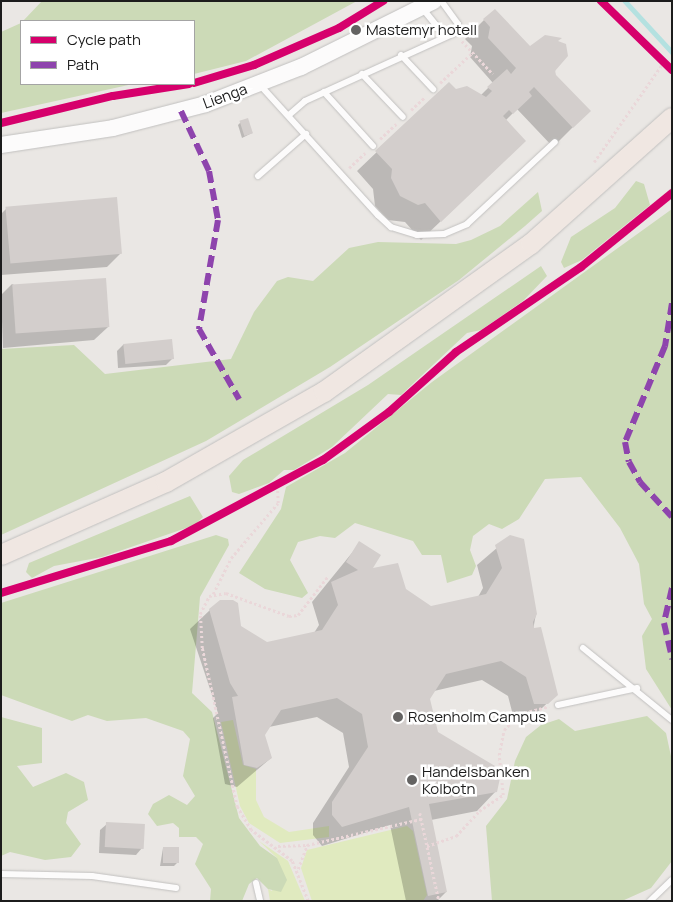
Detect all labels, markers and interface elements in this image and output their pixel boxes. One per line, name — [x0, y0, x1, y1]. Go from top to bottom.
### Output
legend — [20, 20, 195, 85]
place label: Mastemyr hotell — [366, 21, 477, 39]
marker: Mastemyr hotell — [350, 24, 362, 36]
text: Cycle path — [67, 29, 141, 50]
text: Path — [67, 54, 99, 75]
street label: Lienga — [200, 80, 250, 112]
place label: Rosenholm Campus — [408, 708, 546, 726]
marker: Rosenholm Campus — [392, 711, 404, 723]
place label: Handelsbanken Kolbotn — [422, 762, 529, 797]
marker: Handelsbanken Kolbotn — [406, 774, 418, 786]

